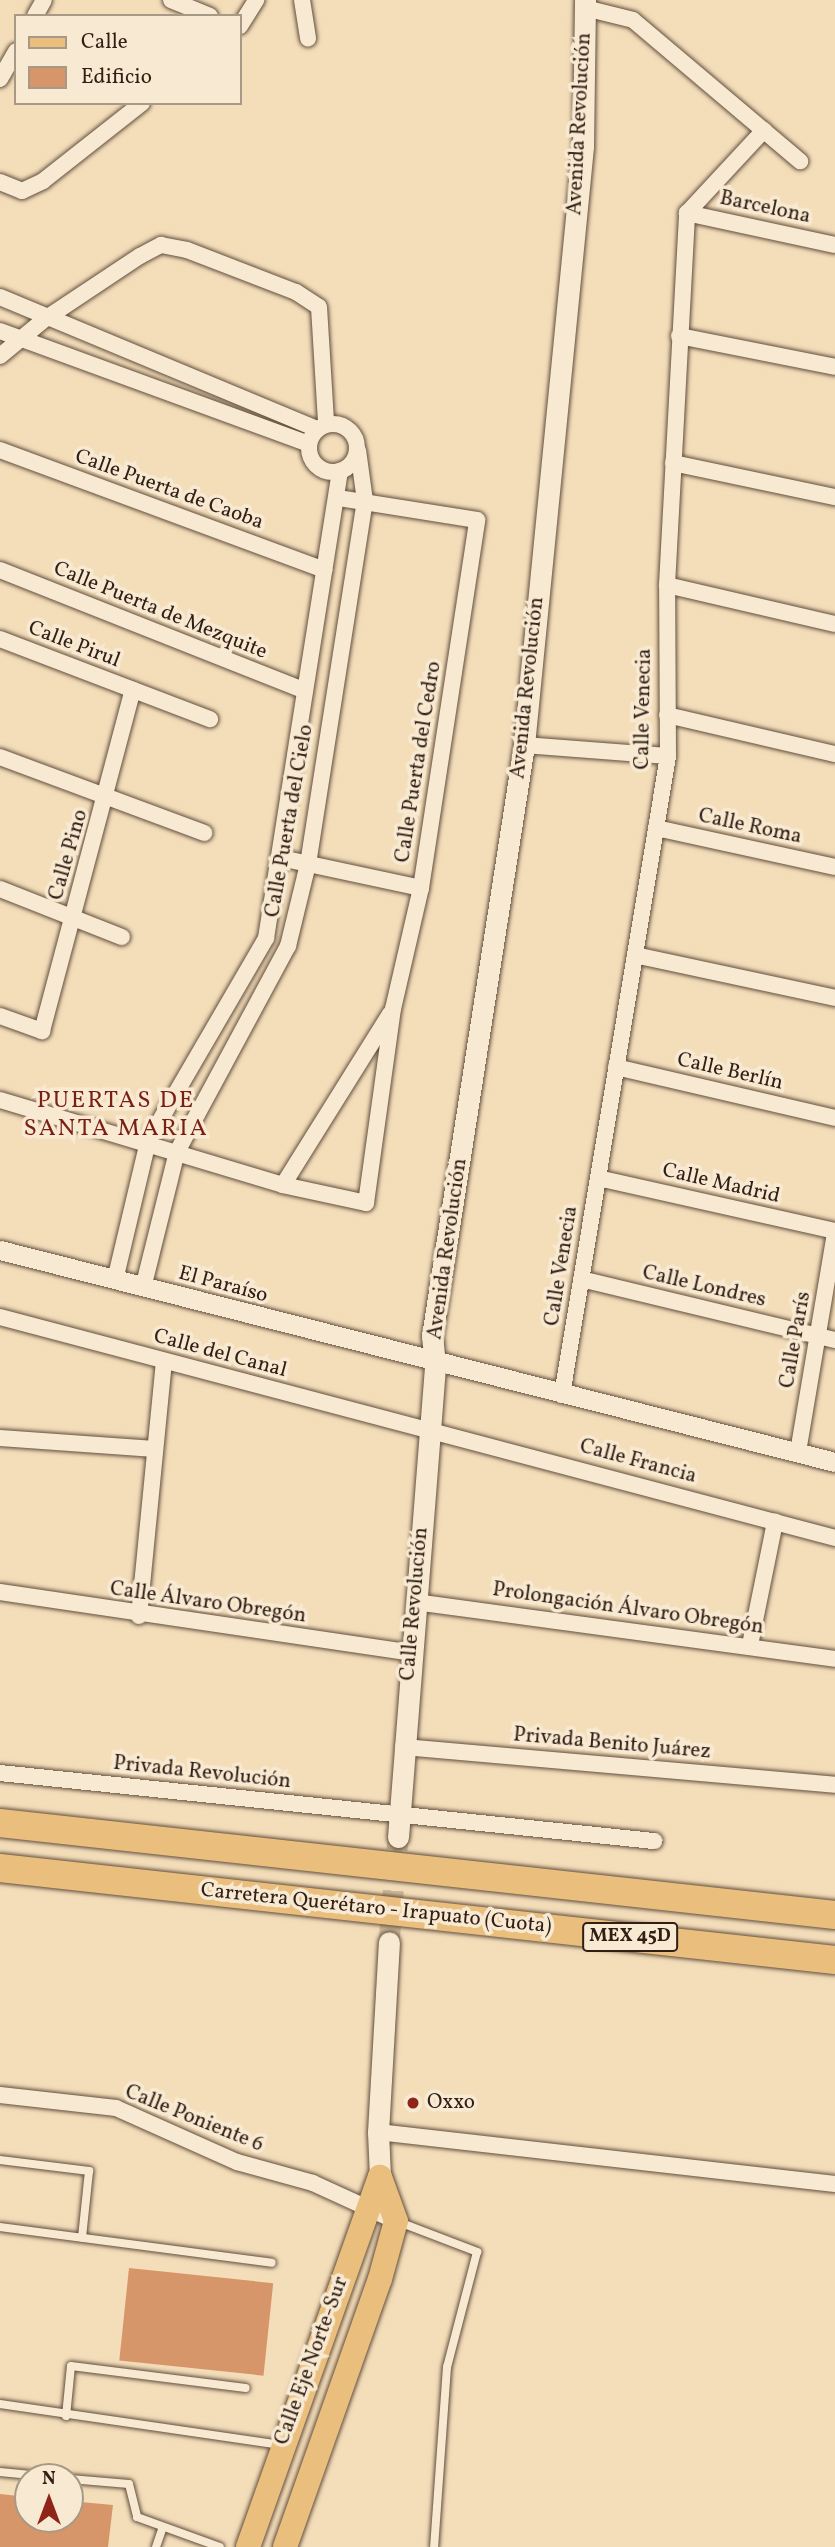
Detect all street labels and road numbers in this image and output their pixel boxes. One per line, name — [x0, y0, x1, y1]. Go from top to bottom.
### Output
street label: Avenida Revolución — [563, 32, 597, 216]
street label: Barcelona — [717, 186, 813, 230]
street label: Calle Puerta de Caoba — [71, 444, 267, 536]
street label: Calle Puerta de Mezquite — [50, 557, 270, 665]
street label: Avenida Revolución — [506, 596, 550, 780]
street label: Calle Pirul — [25, 616, 123, 674]
street label: Calle Venecia — [630, 648, 658, 770]
street label: Calle Puerta del Cedro — [391, 660, 447, 864]
street label: Calle Puerta del Cielo — [261, 723, 319, 919]
street label: Calle Roma — [696, 804, 804, 850]
street label: Calle Pino — [44, 807, 94, 903]
street label: Calle Berlín — [675, 1048, 785, 1096]
street label: Avenida Revolución — [423, 1157, 473, 1341]
street label: Calle Madrid — [660, 1158, 782, 1210]
street label: Calle Venecia — [540, 1204, 584, 1328]
street label: El Paraíso — [176, 1261, 270, 1309]
street label: Calle Londres — [640, 1261, 768, 1313]
street label: Calle París — [775, 1290, 817, 1390]
street label: Calle del Canal — [151, 1324, 289, 1384]
street label: Calle Francia — [577, 1434, 699, 1490]
street label: Calle Revolución — [396, 1526, 434, 1682]
street label: Calle Álvaro Obregón — [108, 1577, 308, 1629]
street label: Prolongación Álvaro Obregón — [491, 1577, 765, 1641]
street label: Privada Benito Juárez — [512, 1723, 712, 1765]
street label: Privada Revolución — [112, 1751, 292, 1795]
street label: Carretera Querétaro - Irapuato (Cuota) — [199, 1878, 553, 1940]
road number: MEX 45D — [581, 1922, 679, 1952]
street label: Calle Poniente 6 — [121, 2080, 267, 2158]
street label: Calle Eje Norte-Sur — [270, 2273, 354, 2449]

